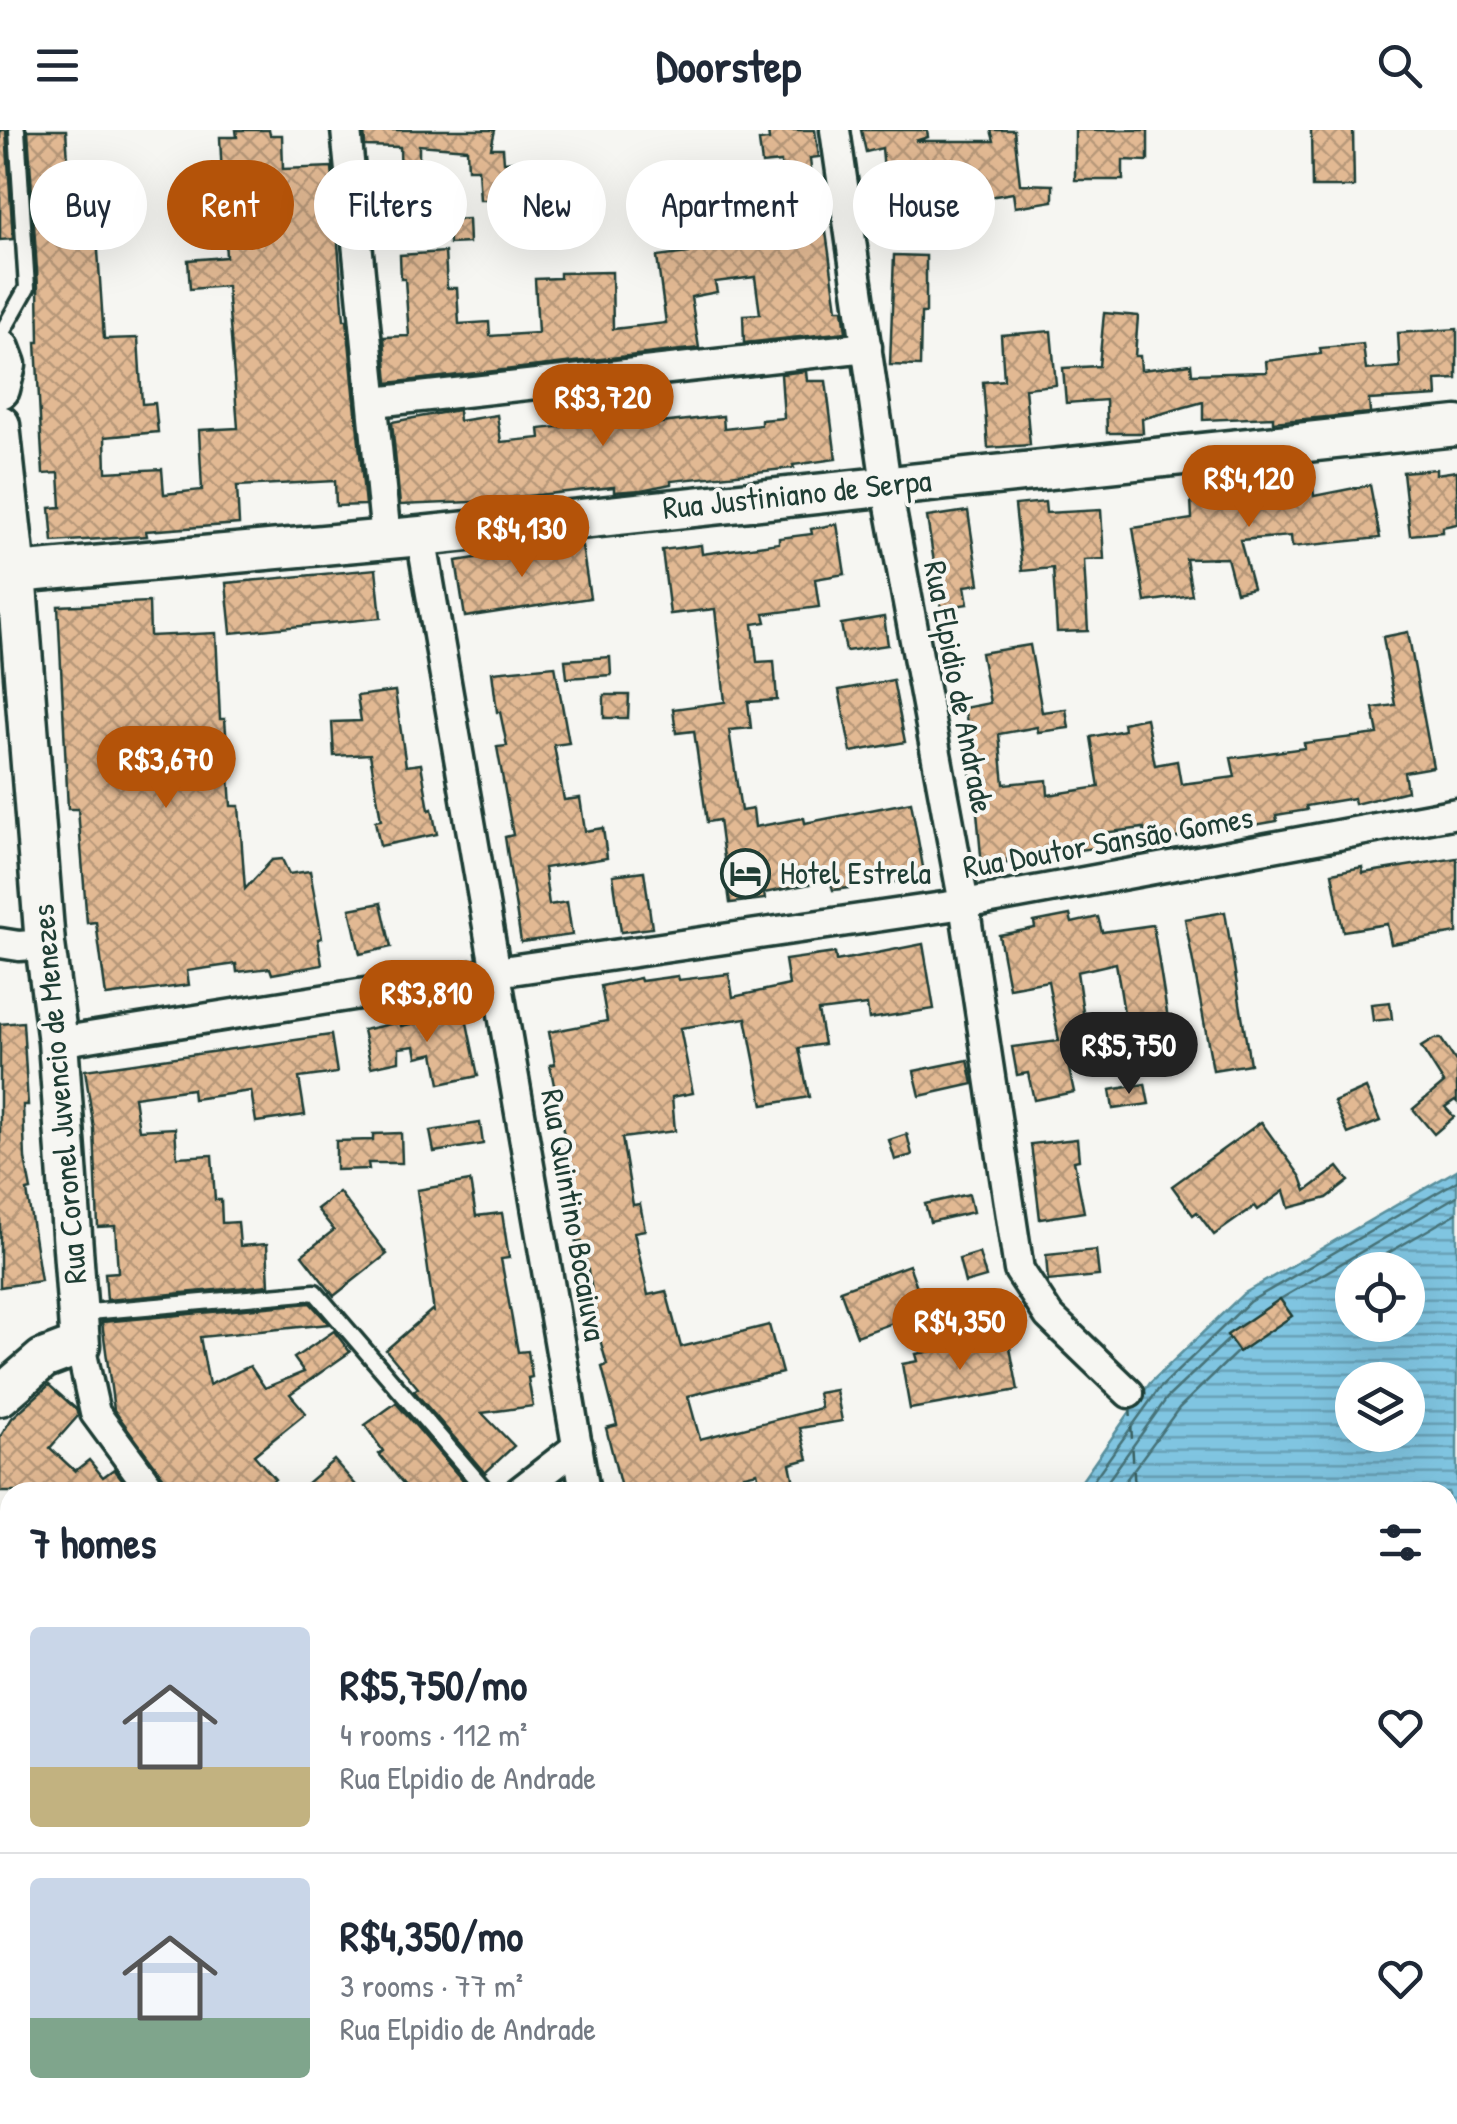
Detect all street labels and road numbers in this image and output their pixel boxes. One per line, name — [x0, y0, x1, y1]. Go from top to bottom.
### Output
street label: Rua Justiniano de Serpa — [661, 458, 933, 529]
street label: Rua Elpidio de Andrade — [914, 557, 1005, 817]
street label: Rua Doutor Sansão Gomes — [960, 795, 1256, 888]
street label: Rua Coronel Juvencio de Menezes — [20, 903, 97, 1286]
street label: Rua Quintino Bocaiuva — [531, 1086, 618, 1344]

